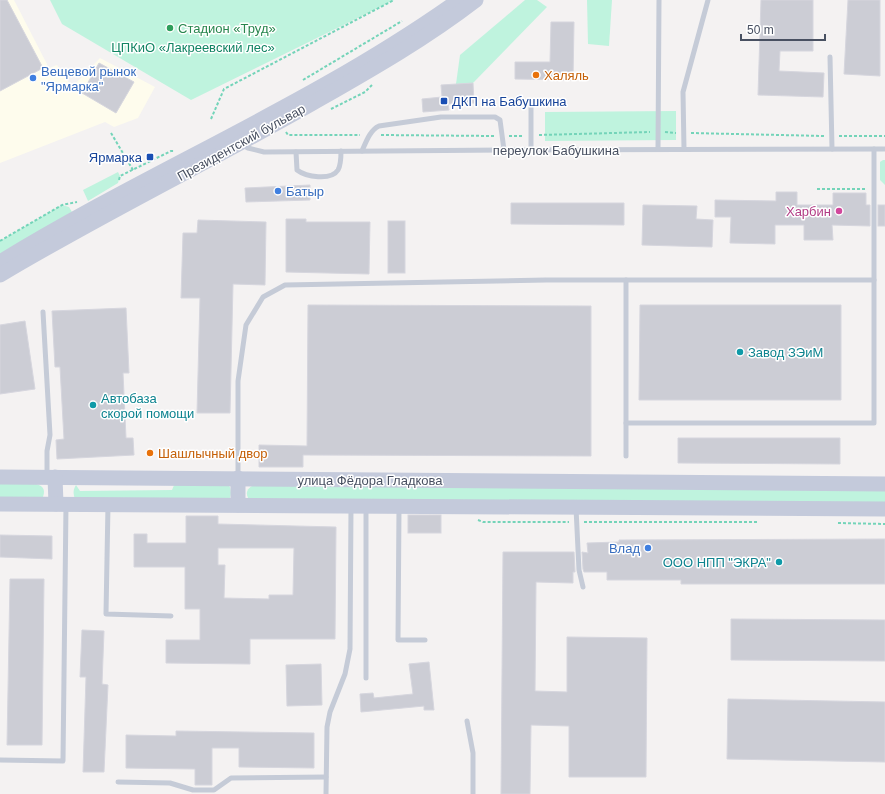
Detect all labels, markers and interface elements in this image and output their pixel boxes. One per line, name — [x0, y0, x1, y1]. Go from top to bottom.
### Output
scale bar — [741, 16, 825, 42]
place label: Стадион «Труд» — [178, 21, 276, 36]
marker: Стадион «Труд» — [165, 23, 175, 33]
text: 50 m — [747, 23, 774, 37]
park label: ЦПКиО «Лакреевский лес» — [111, 40, 275, 55]
place label: Вещевой рынок "Ярмарка" — [41, 64, 137, 94]
place label: Халяль — [544, 68, 589, 83]
marker: Халяль — [531, 70, 541, 80]
marker: Вещевой рынок "Ярмарка" — [28, 73, 38, 83]
place label: ДКП на Бабушкина — [452, 94, 567, 109]
marker: ДКП на Бабушкина — [439, 96, 449, 106]
street label: Президентский бульвар — [175, 101, 308, 184]
street label: переулок Бабушкина — [493, 143, 620, 158]
place label: Ярмарка — [89, 150, 143, 165]
marker: Ярмарка — [145, 152, 155, 162]
place label: Батыр — [286, 184, 324, 199]
marker: Батыр — [273, 186, 283, 196]
place label: Харбин — [786, 204, 831, 219]
marker: Харбин — [834, 206, 844, 216]
place label: Завод ЗЭиМ — [748, 345, 823, 360]
marker: Завод ЗЭиМ — [735, 347, 745, 357]
place label: Автобаза скорой помощи — [101, 391, 194, 421]
marker: Автобаза скорой помощи — [88, 400, 98, 410]
place label: Шашлычный двор — [158, 446, 267, 461]
marker: Шашлычный двор — [145, 448, 155, 458]
street label: улица Фёдора Гладкова — [297, 473, 443, 488]
place label: Влад — [609, 541, 640, 556]
marker: Влад — [643, 543, 653, 553]
place label: ООО НПП "ЭКРА" — [663, 555, 771, 570]
marker: ООО НПП "ЭКРА" — [774, 557, 784, 567]

